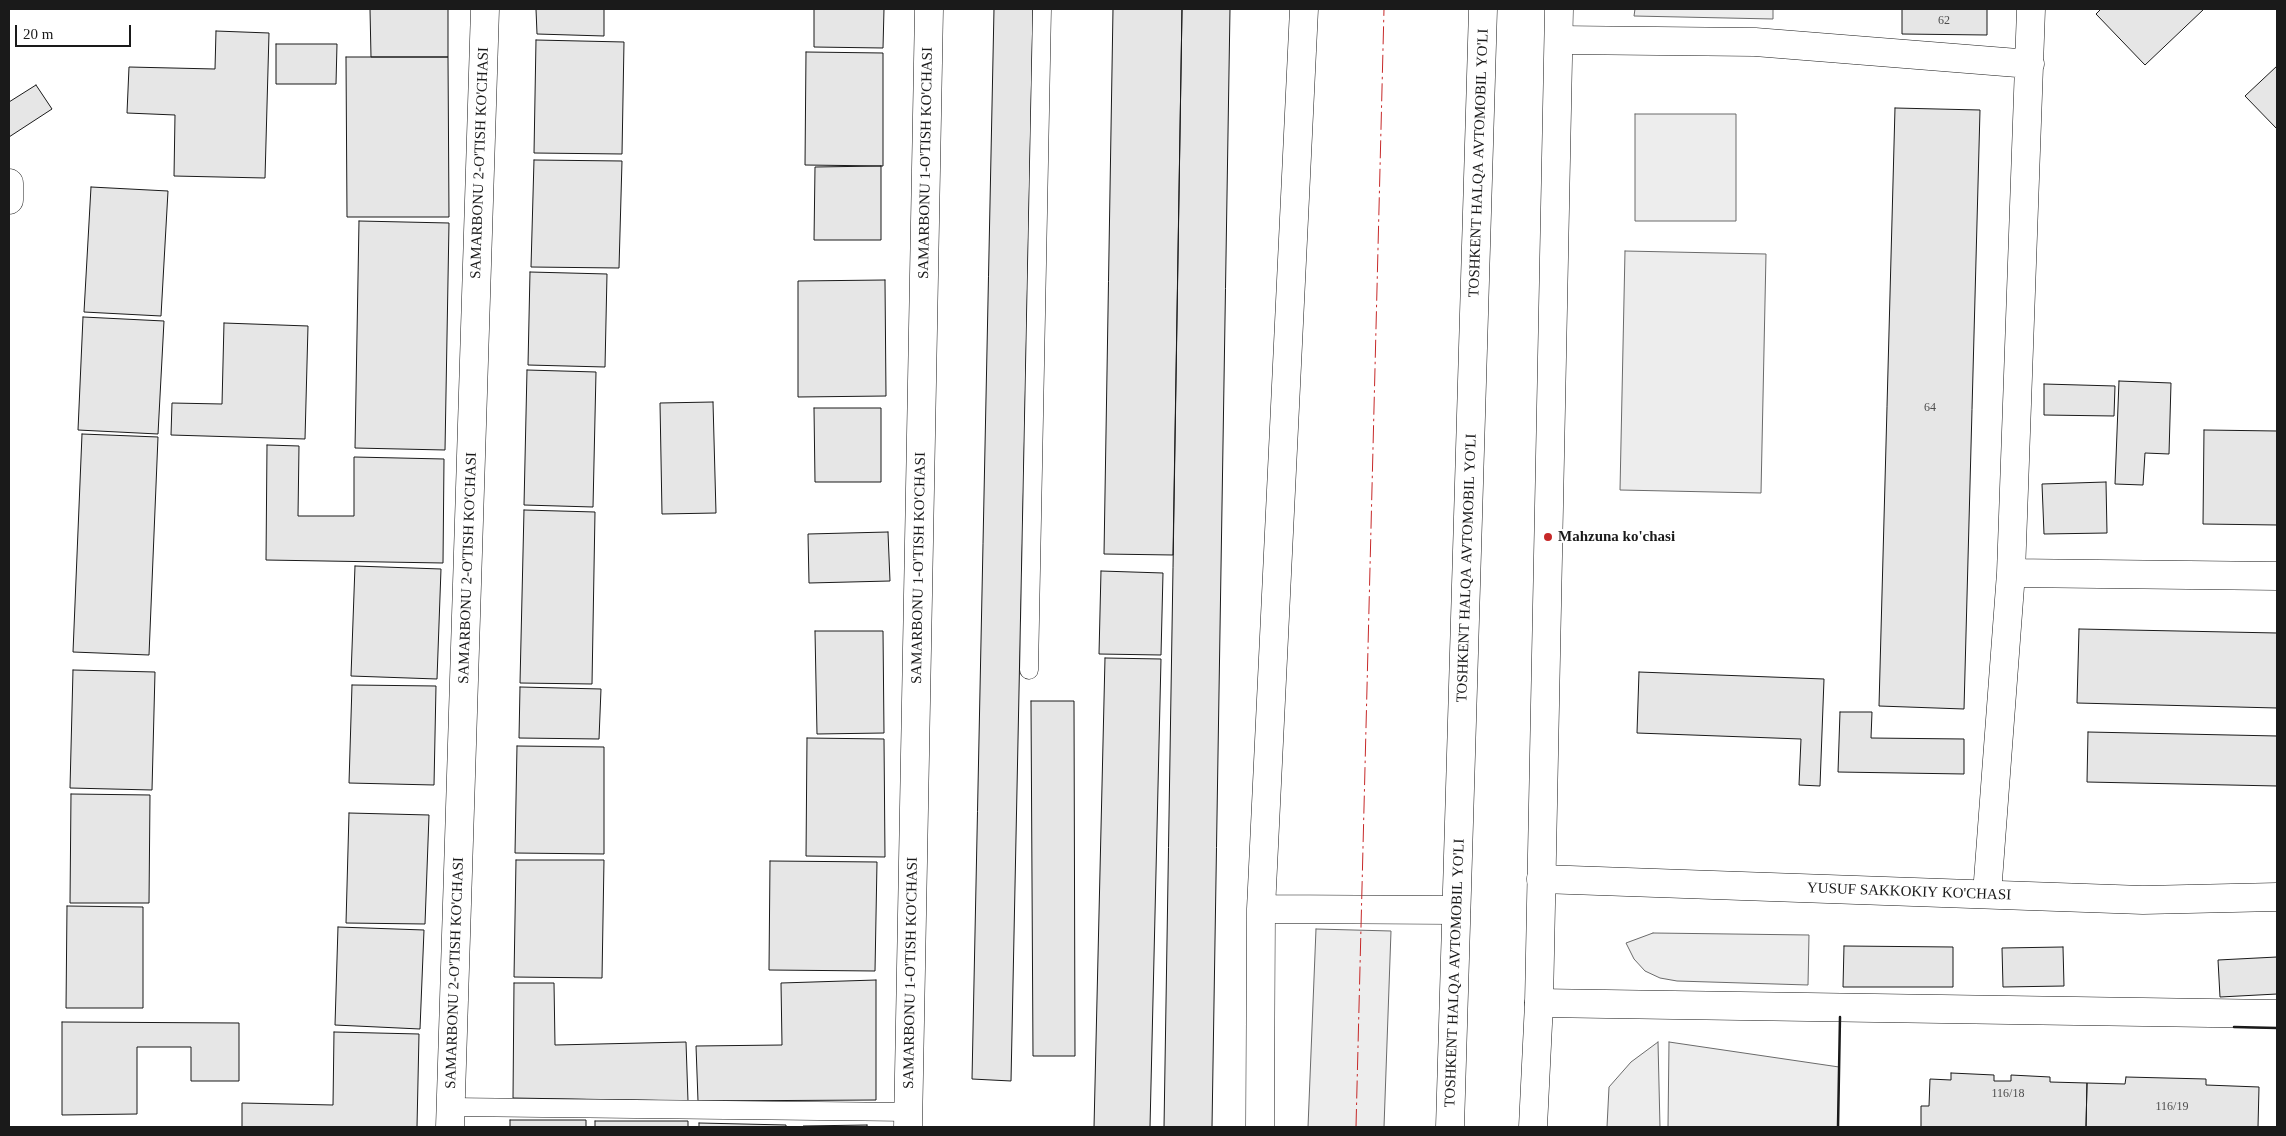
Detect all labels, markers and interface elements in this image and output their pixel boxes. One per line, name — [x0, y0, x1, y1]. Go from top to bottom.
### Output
house number: 62 — [1938, 14, 1950, 28]
scale bar — [18, 15, 134, 47]
text: 20 m — [23, 26, 53, 42]
street label: TOSHKENT HALQA AVTOMOBIL YO'LI — [1465, 28, 1493, 298]
street label: SAMARBONU 2-O'TISH KO'CHASI — [467, 47, 493, 279]
street label: SAMARBONU 1-O'TISH KO'CHASI — [915, 47, 937, 279]
house number: 64 — [1924, 401, 1936, 415]
street label: TOSHKENT HALQA AVTOMOBIL YO'LI — [1453, 433, 1481, 703]
street label: SAMARBONU 2-O'TISH KO'CHASI — [455, 452, 481, 684]
street label: SAMARBONU 1-O'TISH KO'CHASI — [908, 452, 930, 684]
place label: Mahzuna ko'chasi — [1558, 528, 1675, 546]
marker: Mahzuna ko'chasi — [1542, 531, 1554, 543]
street label: TOSHKENT HALQA AVTOMOBIL YO'LI — [1441, 838, 1469, 1108]
street label: SAMARBONU 2-O'TISH KO'CHASI — [442, 857, 468, 1089]
street label: SAMARBONU 1-O'TISH KO'CHASI — [900, 857, 922, 1089]
street label: YUSUF SAKKOKIY KO'CHASI — [1807, 879, 2011, 905]
house number: 116/18 — [1992, 1087, 2024, 1101]
house number: 116/19 — [2156, 1100, 2188, 1114]

